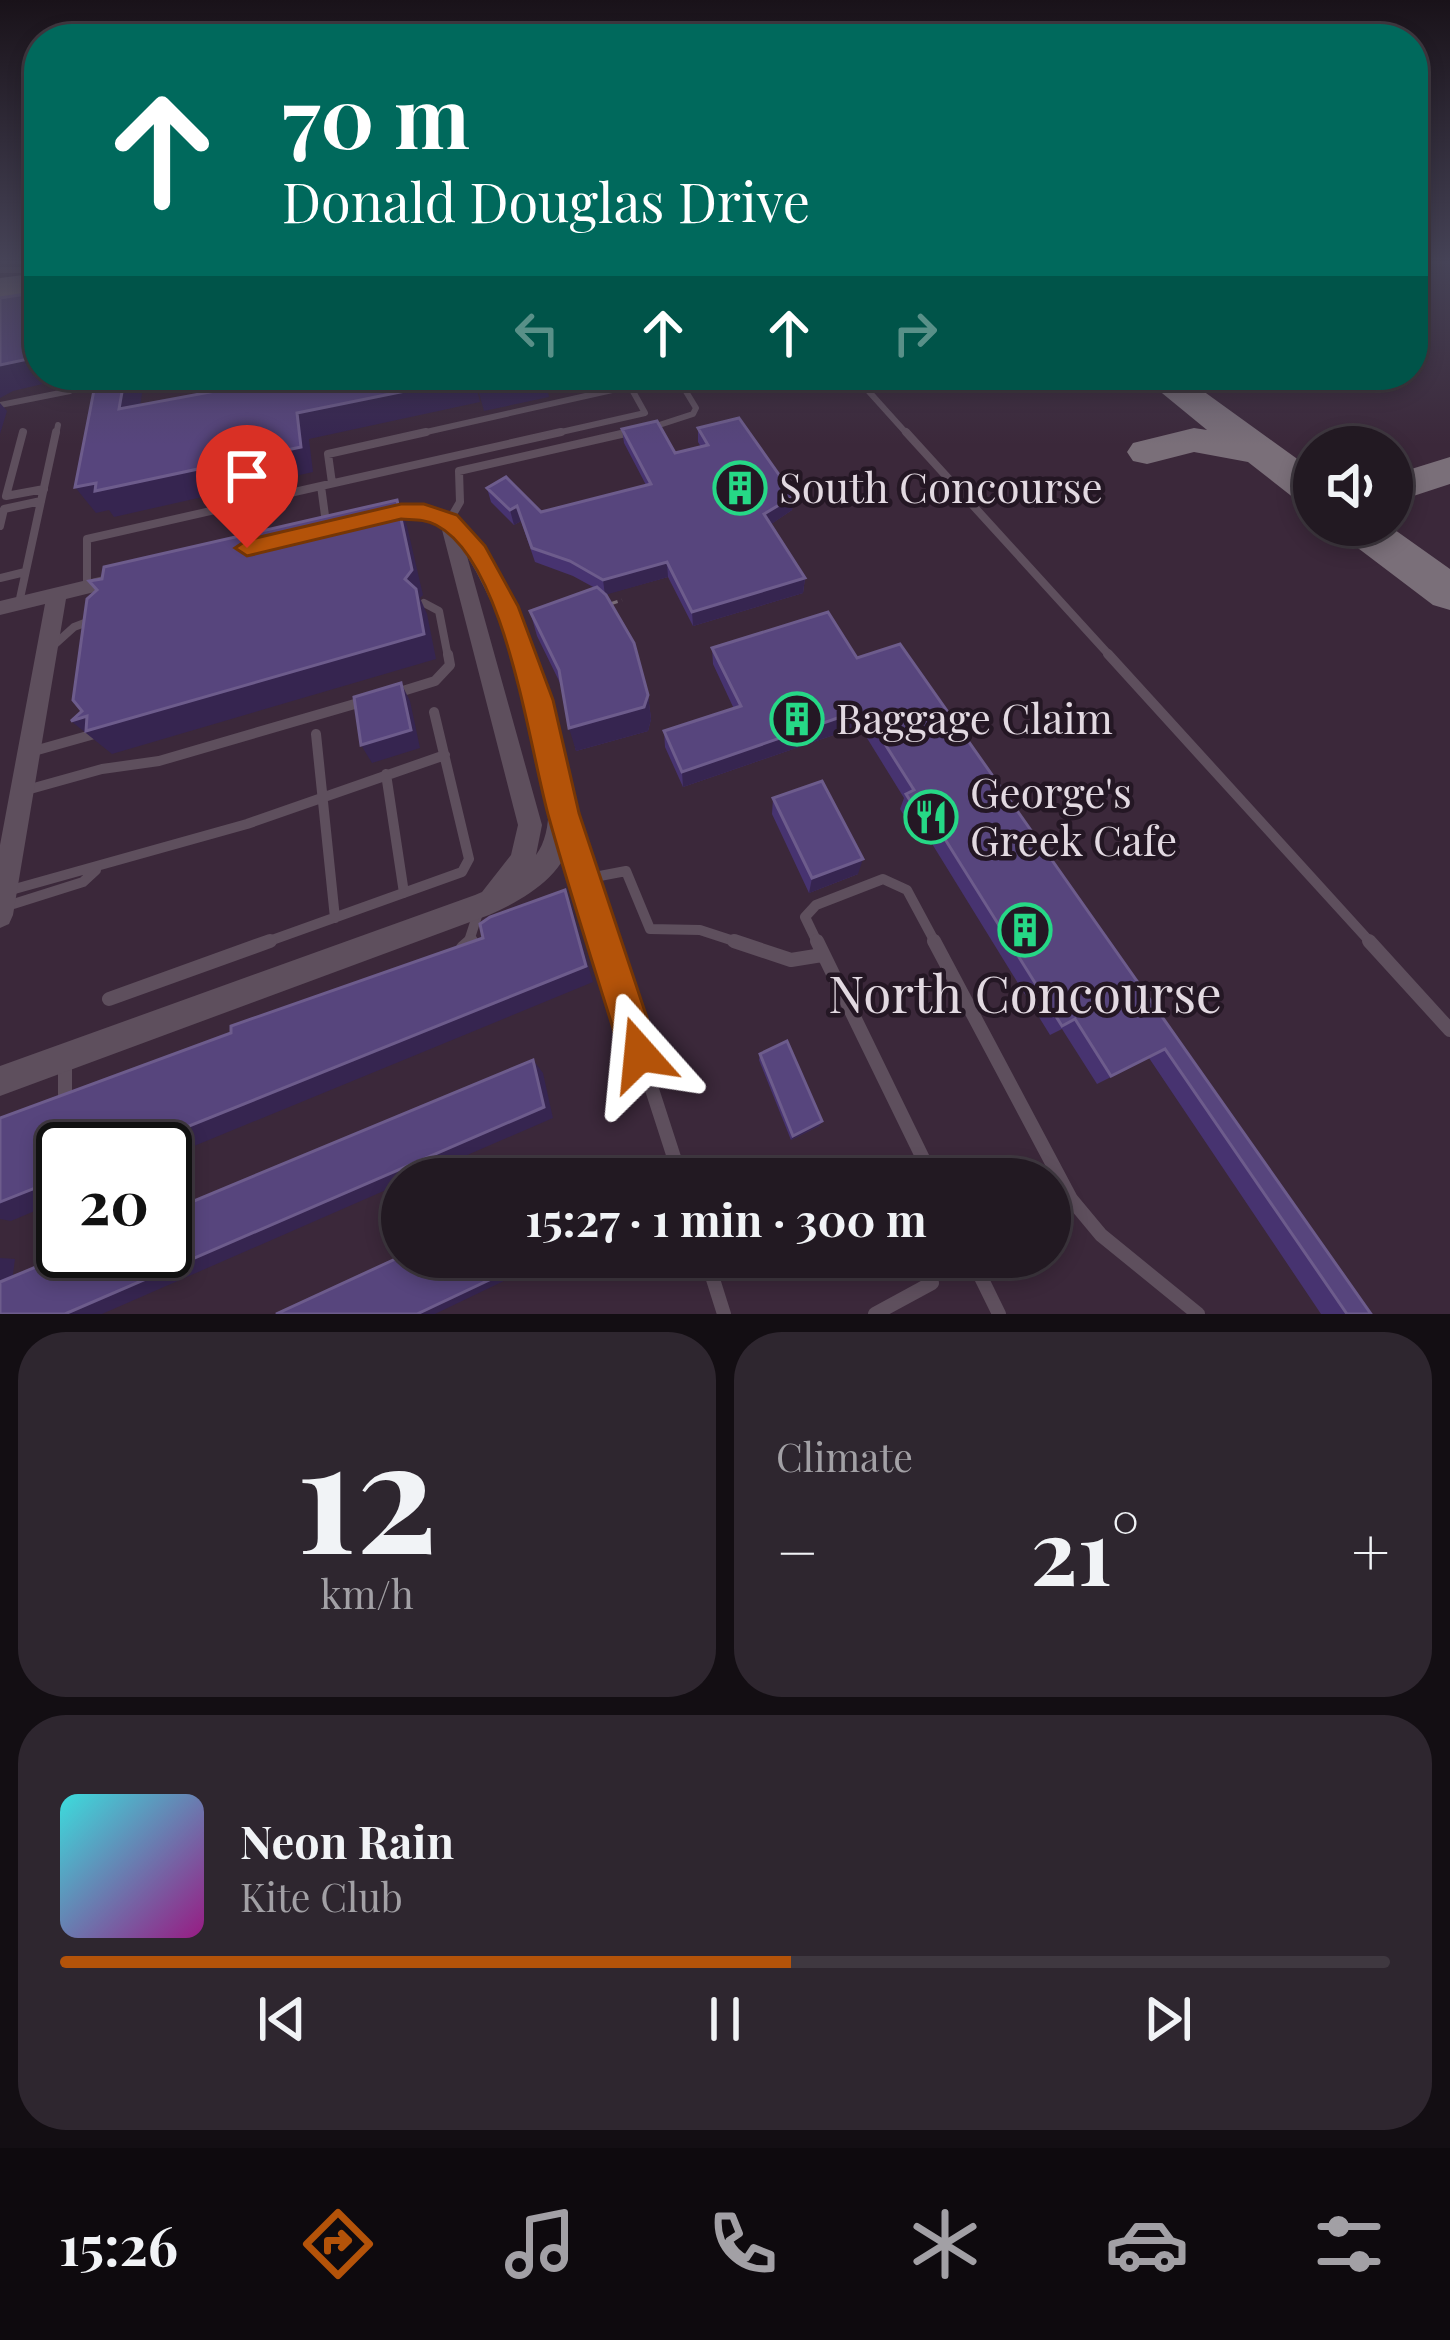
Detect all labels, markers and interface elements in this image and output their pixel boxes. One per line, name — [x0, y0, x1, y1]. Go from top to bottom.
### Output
text: 70 m — [282, 58, 470, 170]
icon: ahead — [84, 72, 240, 228]
text: Donald Douglas Drive — [282, 165, 810, 237]
icon: left — [504, 300, 570, 366]
icon: ahead — [630, 300, 696, 366]
icon: ahead — [756, 300, 822, 366]
icon: right — [882, 300, 948, 366]
pin — [196, 425, 298, 548]
map controls — [1293, 426, 1413, 546]
button: sound — [1293, 426, 1413, 546]
icon: arrive — [214, 443, 280, 509]
place label: South Concourse — [779, 458, 1103, 514]
building icon: South Concourse — [712, 460, 768, 516]
place label: Baggage Claim — [836, 689, 1113, 745]
building icon: Baggage Claim — [769, 691, 825, 747]
place label: George's Greek Cafe — [970, 763, 1177, 867]
restaurant icon: George's Greek Cafe — [903, 789, 959, 845]
building icon: North Concourse — [997, 902, 1053, 958]
place label: North Concourse — [828, 958, 1222, 1026]
position arrow — [577, 991, 703, 1117]
speed limit sign: 20 — [36, 1122, 192, 1278]
text: 15:27 · 1 min · 300 m — [525, 1188, 927, 1248]
text: 12 — [296, 1385, 438, 1593]
text: Climate — [776, 1430, 913, 1482]
text: 21° — [1030, 1489, 1139, 1609]
text: − — [776, 1506, 819, 1594]
text: + — [1351, 1506, 1390, 1594]
text: km/h — [320, 1567, 414, 1619]
text: Neon Rain — [240, 1810, 454, 1870]
text: Kite Club — [240, 1870, 403, 1922]
icon: previous — [249, 1986, 315, 2052]
icon: pause — [692, 1986, 758, 2052]
icon: next — [1135, 1986, 1201, 2052]
icon: directions — [296, 2202, 380, 2286]
icon: music — [498, 2202, 582, 2286]
icon: phone — [701, 2202, 785, 2286]
icon: climate — [903, 2202, 987, 2286]
icon: car — [1105, 2202, 1189, 2286]
icon: filters — [1307, 2202, 1391, 2286]
text: 15:26 — [59, 2208, 178, 2280]

